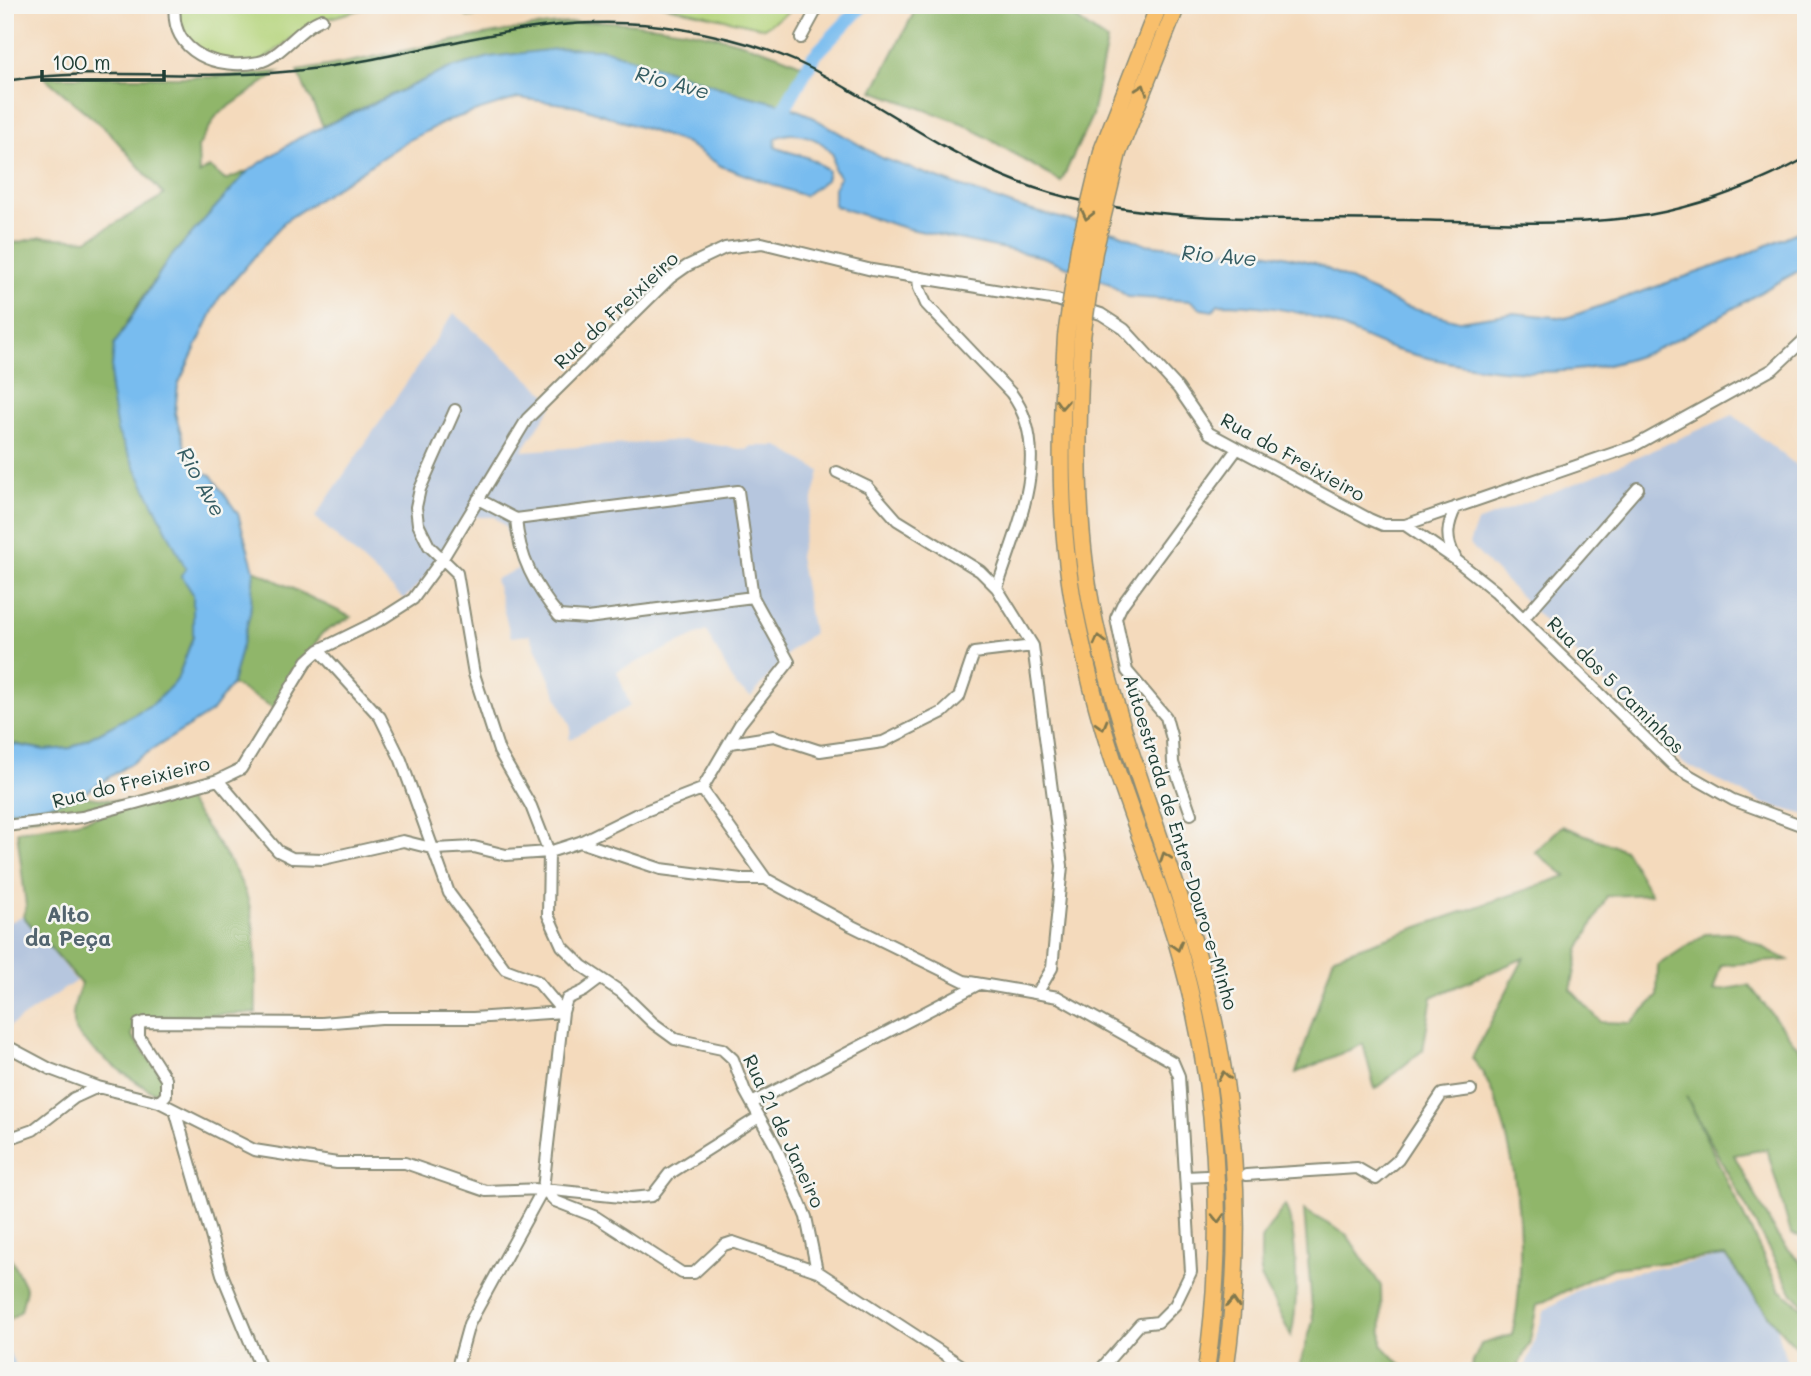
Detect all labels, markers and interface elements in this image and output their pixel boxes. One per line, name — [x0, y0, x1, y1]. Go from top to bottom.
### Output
scale bar — [42, 38, 164, 82]
text: 100 m — [52, 48, 111, 75]
water label: Rio Ave — [632, 59, 712, 104]
one-way arrow — [1133, 84, 1147, 96]
one-way arrow — [1081, 209, 1095, 221]
water label: Rio Ave — [1180, 238, 1258, 271]
street label: Rua do Freixieiro — [548, 245, 683, 374]
one-way arrow — [1055, 399, 1070, 410]
street label: Rua do Freixieiro — [1217, 406, 1370, 507]
water label: Rio Ave — [172, 442, 232, 521]
street label: Rua dos 5 Caminhos — [1542, 611, 1690, 759]
one-way arrow — [1093, 634, 1107, 646]
street label: Autoestrada de Entre-Douro-e-Minho — [1118, 671, 1245, 1013]
one-way arrow — [1094, 719, 1109, 731]
street label: Rua do Freixieiro — [50, 750, 212, 813]
one-way arrow — [1159, 852, 1173, 864]
district label: Alto da Peça — [25, 900, 111, 951]
one-way arrow — [1168, 939, 1183, 951]
street label: Rua 21 de Janeiro — [738, 1050, 831, 1212]
one-way arrow — [1217, 1070, 1232, 1082]
one-way arrow — [1210, 1213, 1226, 1224]
one-way arrow — [1225, 1297, 1240, 1308]

